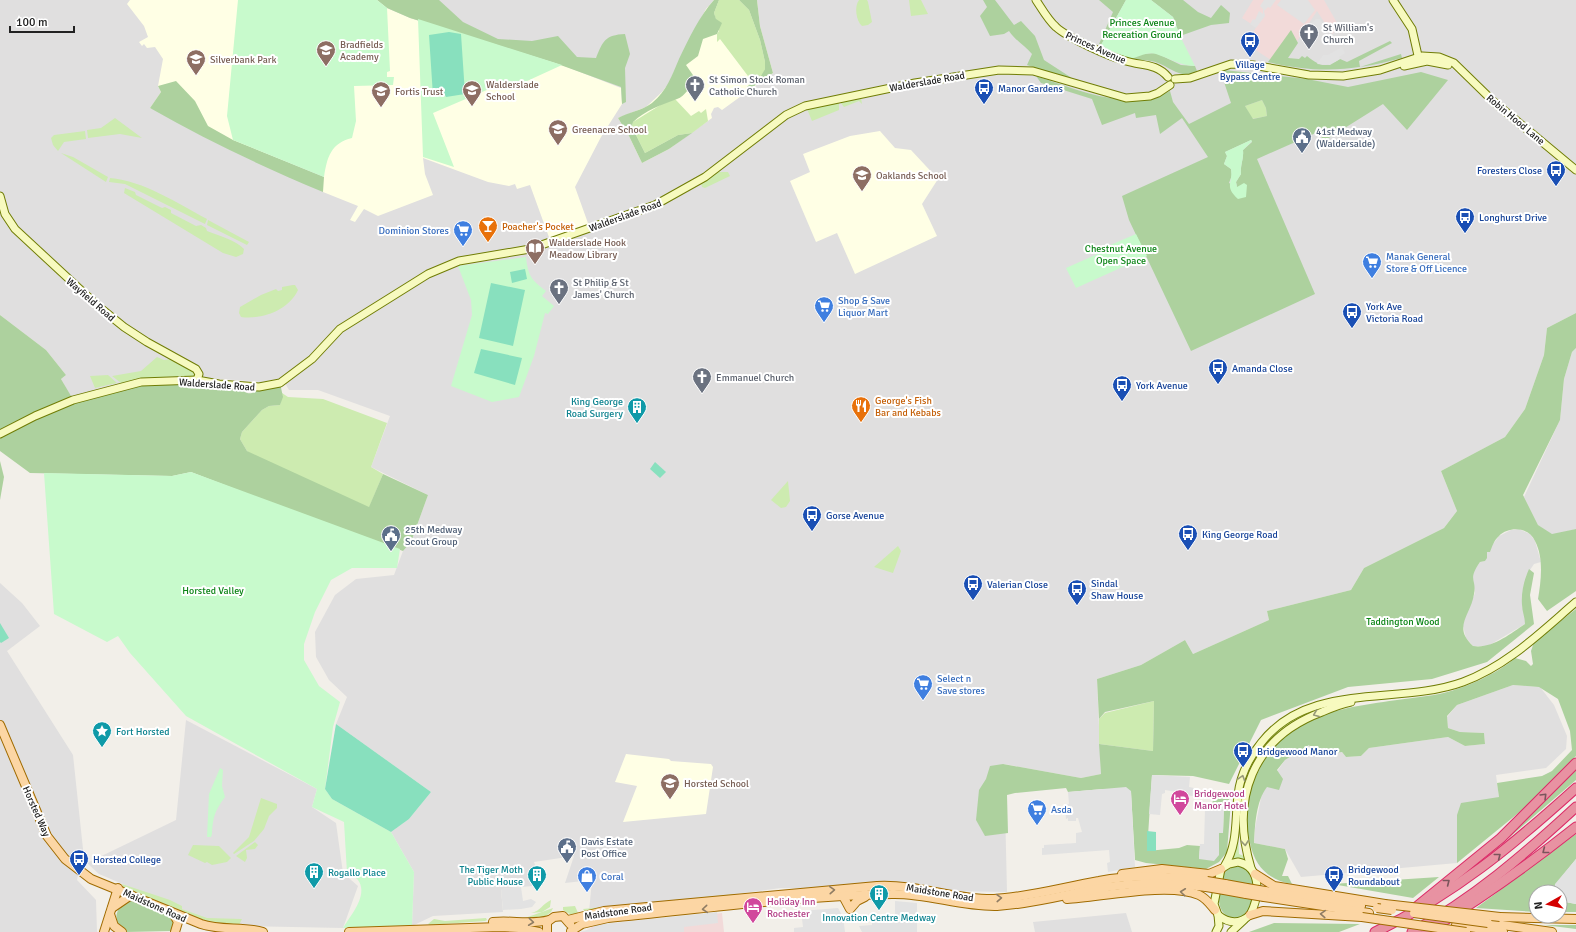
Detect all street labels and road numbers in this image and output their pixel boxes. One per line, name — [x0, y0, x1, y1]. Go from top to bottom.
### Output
street label: Princes Avenue — [1063, 29, 1128, 67]
street label: Walderslade Road — [889, 69, 966, 95]
street label: Robin Hood Lane — [1484, 92, 1547, 148]
street label: Walderslade Road — [587, 197, 663, 235]
street label: Wayfield Road — [64, 275, 117, 324]
street label: Walderslade Road — [178, 376, 255, 394]
street label: Horsted Way — [20, 784, 53, 839]
street label: Maidstone Road — [905, 882, 974, 904]
street label: Maidstone Road — [121, 887, 188, 925]
street label: Maidstone Road — [584, 901, 653, 923]

